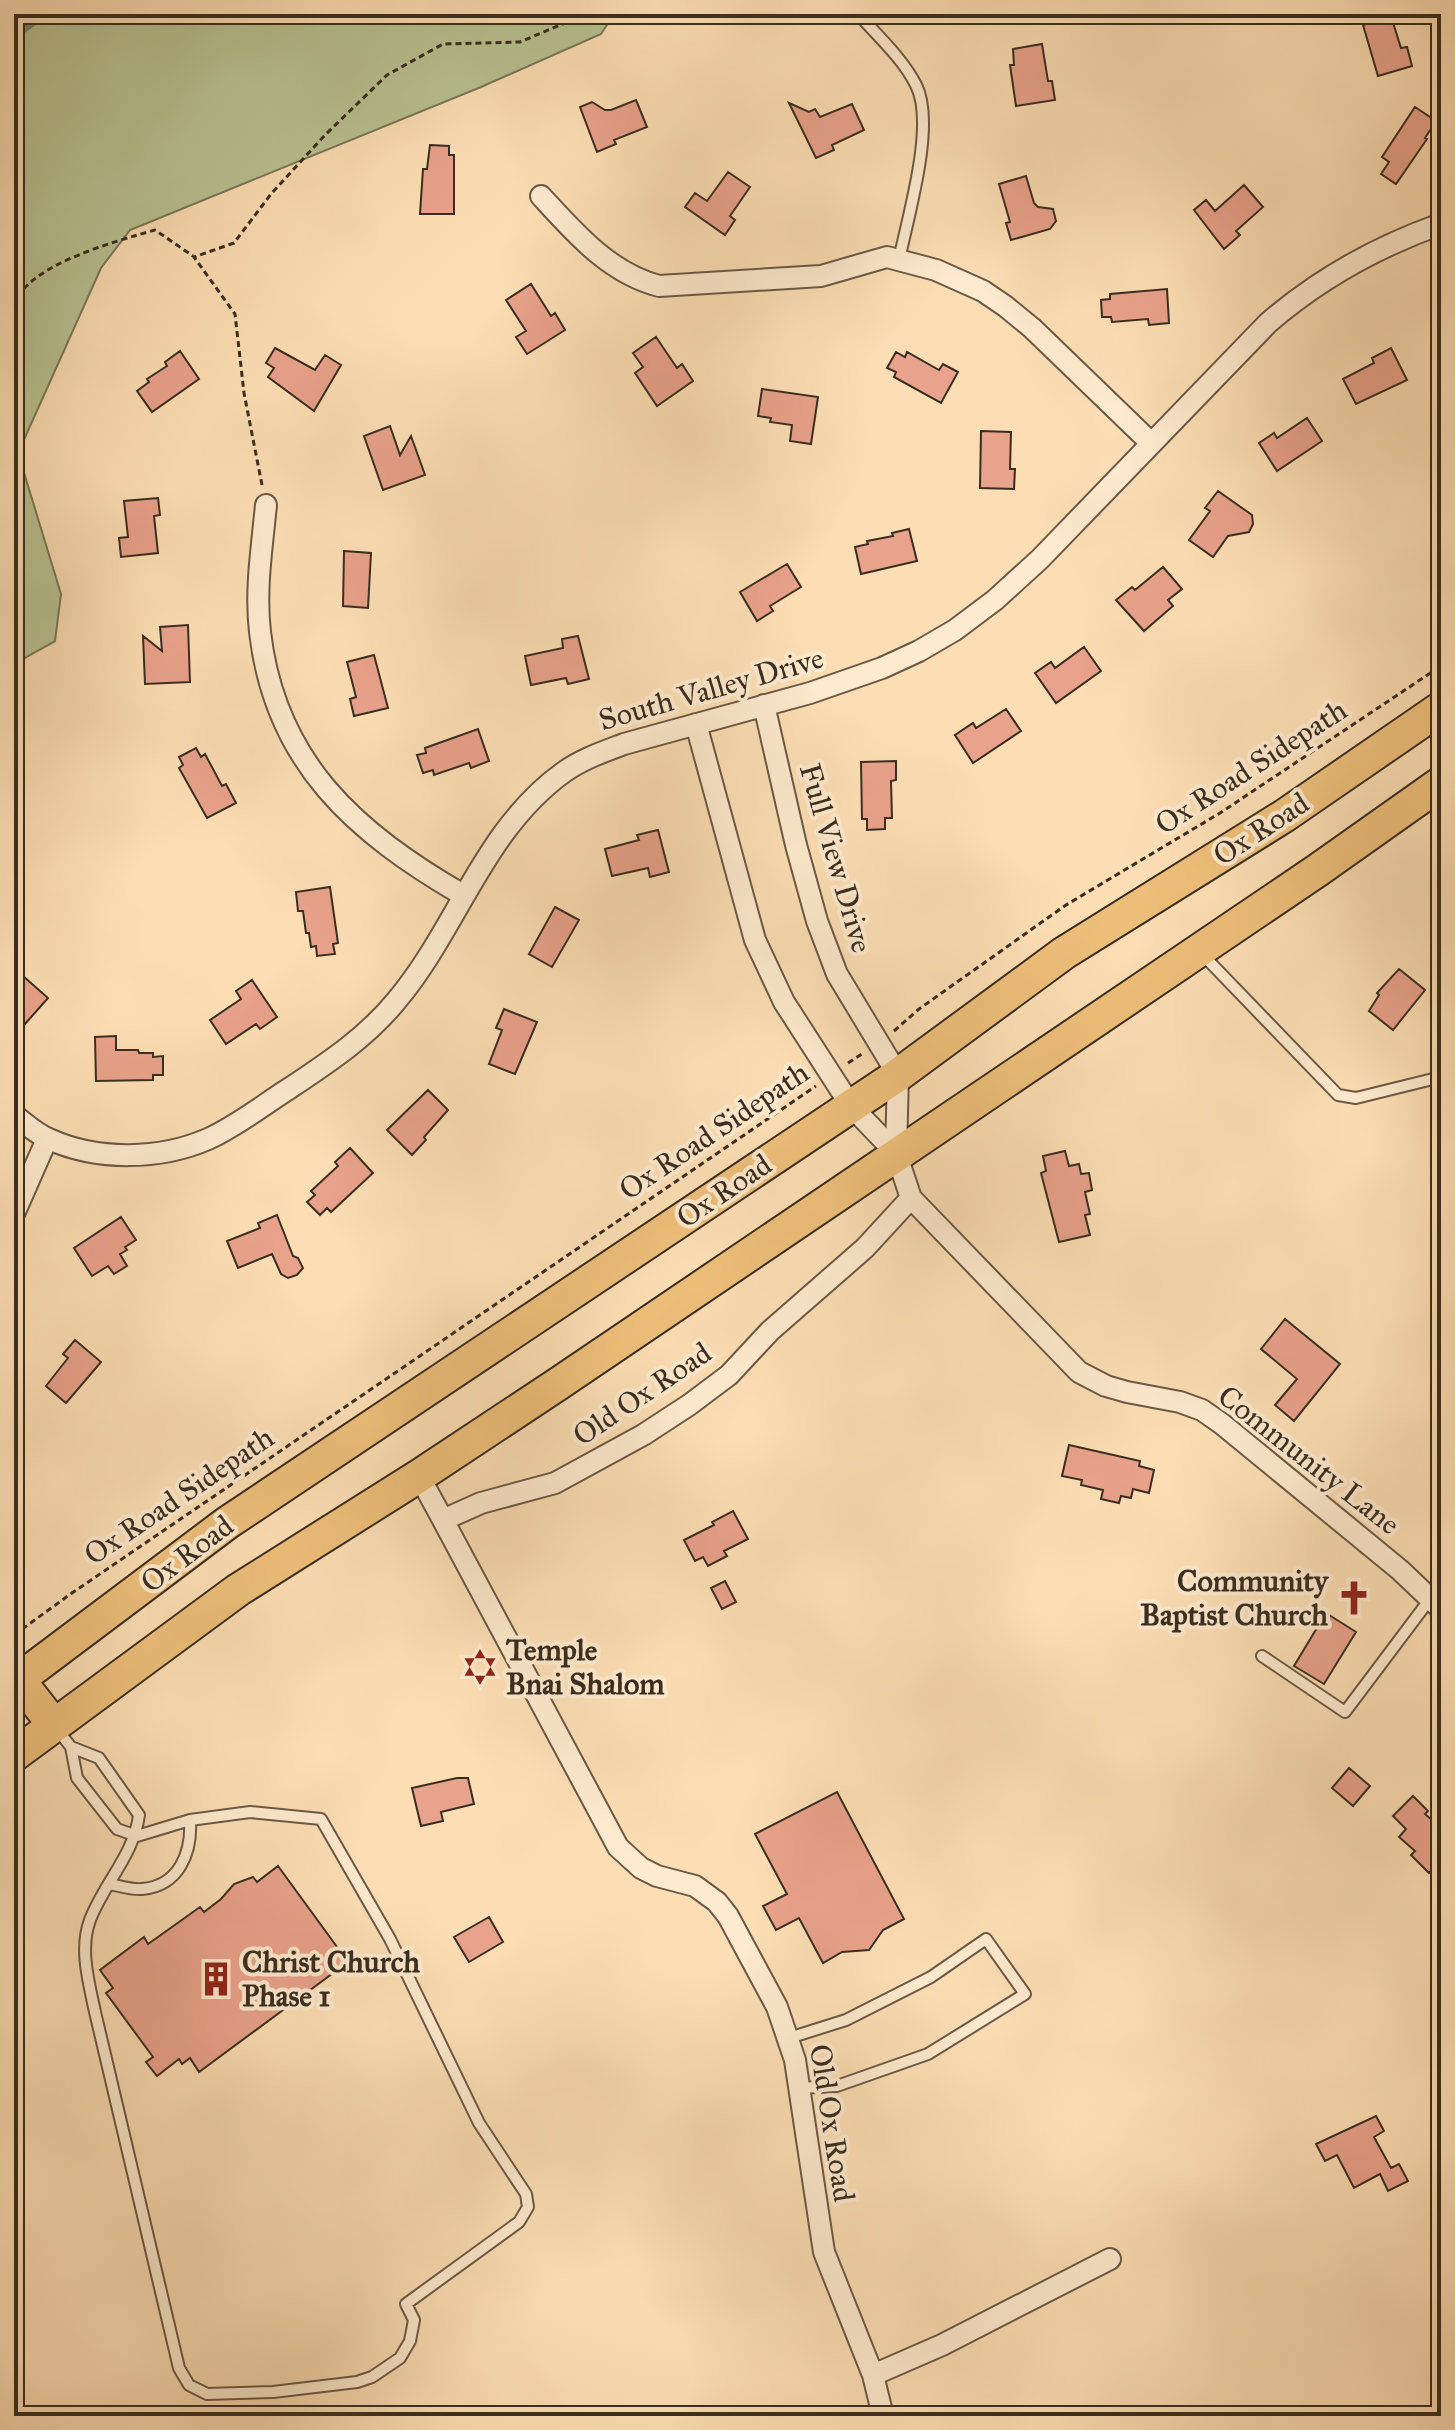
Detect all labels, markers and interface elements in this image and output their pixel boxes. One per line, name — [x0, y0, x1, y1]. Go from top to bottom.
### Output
street label: South Valley Drive — [595, 640, 827, 738]
street label: Ox Road Sidepath — [1149, 692, 1353, 842]
street label: Full View Drive — [792, 759, 880, 957]
street label: Ox Road — [1206, 785, 1316, 873]
street label: Ox Road Sidepath — [612, 1054, 816, 1208]
street label: Ox Road — [670, 1146, 778, 1236]
street label: Old Ox Road — [566, 1335, 718, 1453]
street label: Community Lane — [1211, 1378, 1407, 1542]
street label: Ox Road Sidepath — [77, 1419, 281, 1573]
street label: Ox Road — [134, 1508, 240, 1600]
place label: Community Baptist Church — [1140, 1563, 1329, 1633]
church icon: Community Baptist Church — [1335, 1579, 1373, 1617]
place label: Temple Bnai Shalom — [506, 1632, 665, 1702]
synagogue icon: Temple Bnai Shalom — [461, 1648, 499, 1686]
place label: Christ Church Phase 1 — [242, 1944, 420, 2014]
building icon: Christ Church Phase 1 — [197, 1960, 235, 1998]
street label: Old Ox Road — [802, 2042, 862, 2204]

